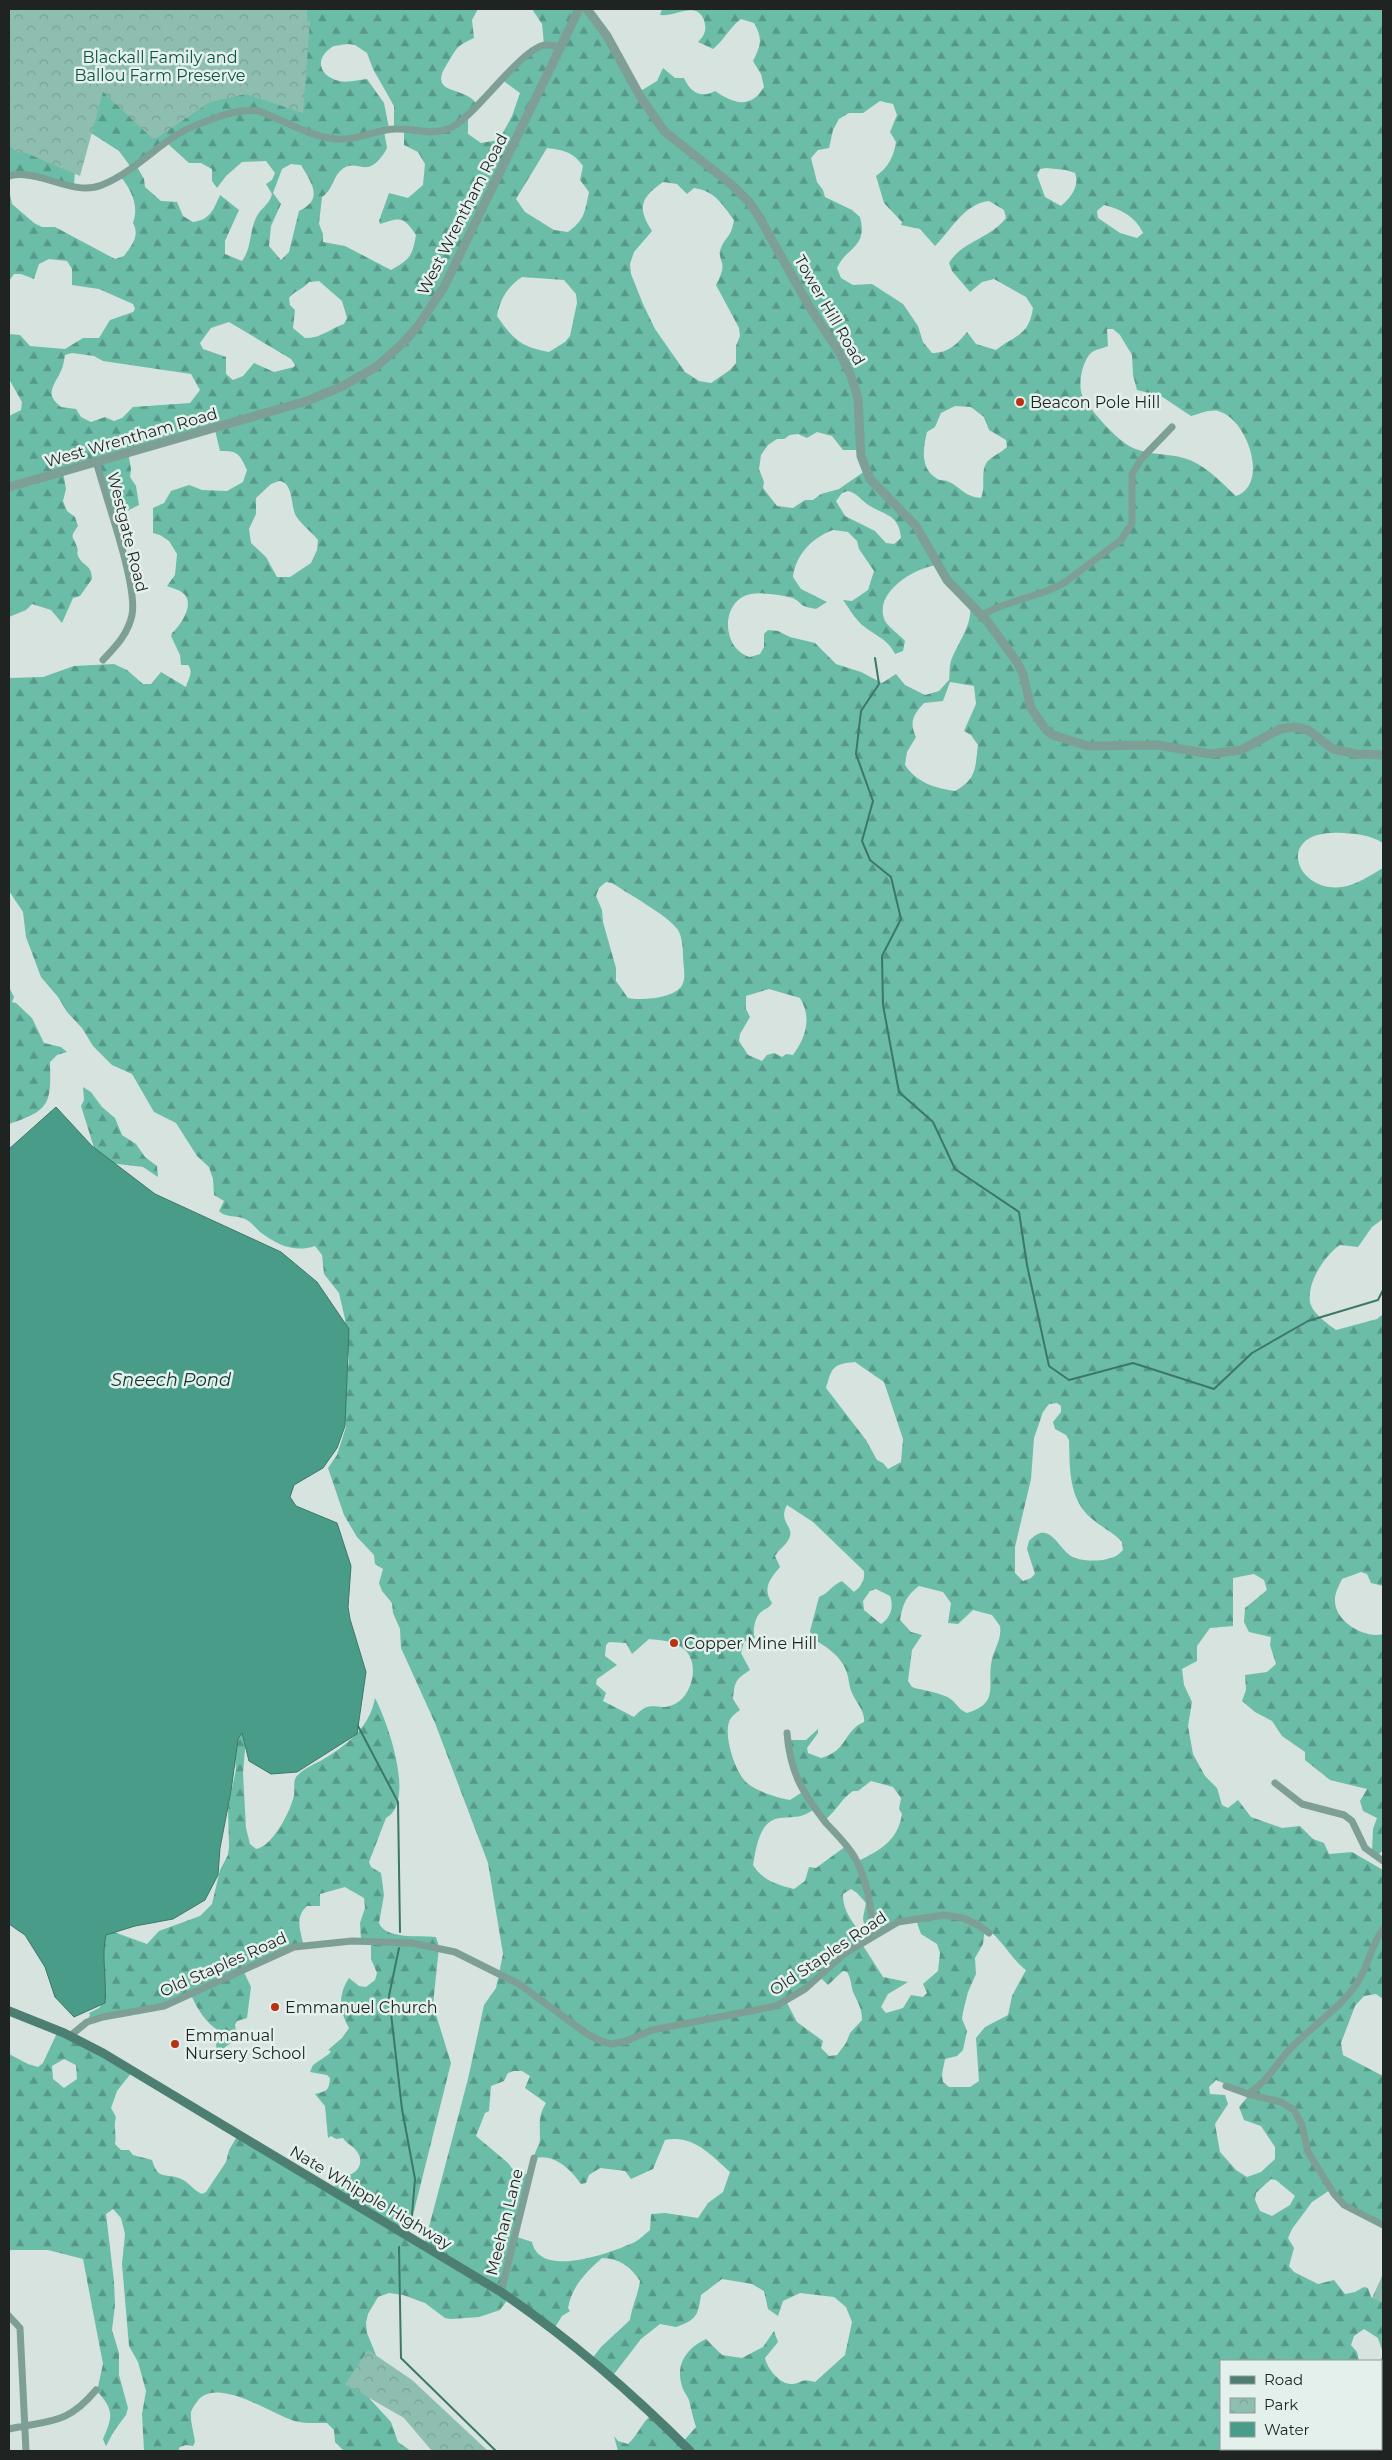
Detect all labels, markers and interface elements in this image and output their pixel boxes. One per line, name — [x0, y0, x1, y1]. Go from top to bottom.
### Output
park label: Blackall Family and Ballou Farm Preserve — [74, 48, 246, 85]
street label: West Wrentham Road — [413, 130, 511, 298]
street label: Tower Hill Road — [790, 252, 869, 369]
place label: Beacon Pole Hill — [1030, 393, 1160, 412]
marker: Beacon Pole Hill — [1014, 396, 1026, 408]
street label: West Wrentham Road — [43, 404, 220, 471]
street label: Westgate Road — [103, 470, 152, 594]
water label: Sneech Pond — [111, 1369, 232, 1391]
place label: Copper Mine Hill — [684, 1634, 817, 1653]
marker: Copper Mine Hill — [668, 1637, 680, 1649]
street label: Old Staples Road — [766, 1907, 890, 2000]
street label: Old Staples Road — [157, 1928, 290, 2001]
place label: Emmanuel Church — [285, 1998, 438, 2017]
marker: Emmanuel Church — [269, 2001, 281, 2013]
place label: Emmanual Nursery School — [185, 2026, 306, 2063]
marker: Emmanual Nursery School — [169, 2038, 181, 2050]
street label: Nate Whipple Highway — [286, 2142, 455, 2253]
street label: Meehan Lane — [482, 2167, 527, 2277]
legend — [1220, 2360, 1382, 2450]
text: Road — [1264, 2370, 1303, 2389]
text: Park — [1264, 2395, 1298, 2414]
text: Water — [1264, 2420, 1310, 2439]

